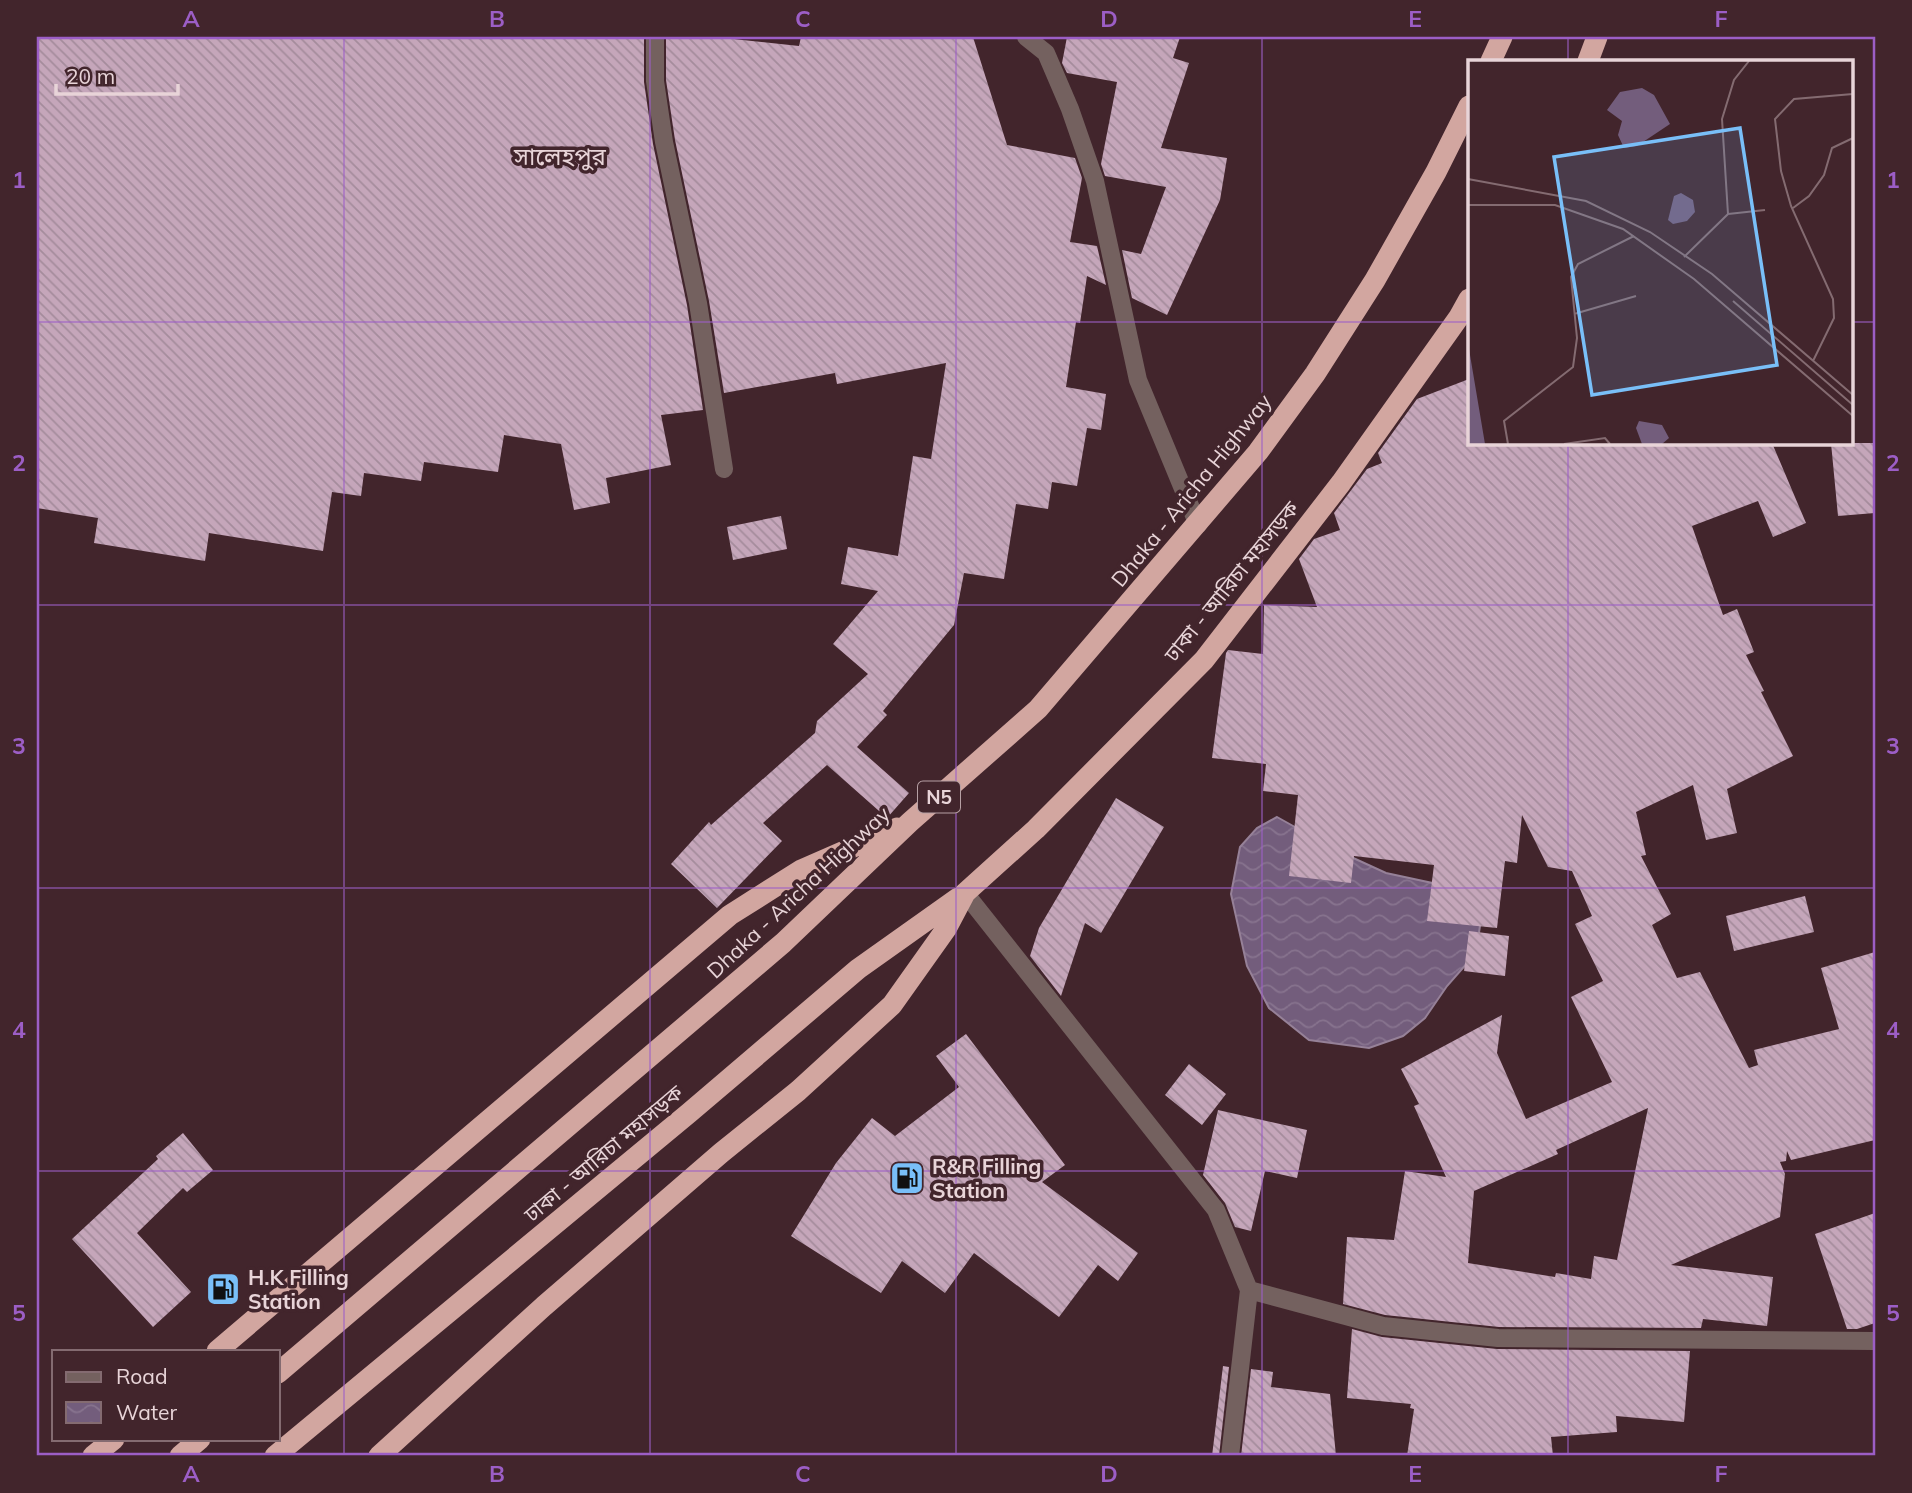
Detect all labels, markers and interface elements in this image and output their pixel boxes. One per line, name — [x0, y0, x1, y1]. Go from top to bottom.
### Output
text: A — [182, 4, 200, 33]
text: B — [489, 4, 505, 33]
text: C — [795, 4, 811, 33]
text: D — [1100, 4, 1118, 33]
text: E — [1408, 4, 1422, 33]
text: F — [1714, 4, 1728, 33]
scale bar — [56, 52, 178, 96]
inset map — [1468, 60, 1853, 444]
text: 20 m — [66, 63, 115, 89]
district label: সালেহপুর — [513, 141, 607, 171]
text: 1 — [12, 165, 26, 194]
text: 1 — [1886, 165, 1900, 194]
street label: Dhaka - Aricha Highway — [1105, 388, 1277, 592]
text: 2 — [12, 448, 26, 477]
text: 2 — [1886, 448, 1900, 477]
street label: ঢাকা - আরিচা মহাসড়ক — [1158, 495, 1304, 667]
text: 3 — [12, 731, 26, 760]
text: 3 — [1886, 731, 1900, 760]
road number: N5 — [918, 782, 960, 812]
street label: Dhaka - Aricha Highway — [701, 801, 895, 983]
text: 4 — [12, 1015, 26, 1044]
text: 4 — [1886, 1015, 1900, 1044]
street label: ঢাকা - আরিচা মহাসড়ক — [518, 1078, 688, 1228]
place label: R&R Filling Station — [932, 1153, 1041, 1203]
fuel station icon: R&R Filling Station — [888, 1159, 926, 1197]
place label: H.K Filling Station — [248, 1264, 349, 1314]
fuel station icon: H.K Filling Station — [204, 1270, 242, 1308]
text: 5 — [12, 1298, 26, 1327]
text: 5 — [1886, 1298, 1900, 1327]
legend — [52, 1350, 280, 1440]
text: Road — [116, 1363, 167, 1389]
text: Water — [116, 1399, 177, 1425]
text: A — [182, 1459, 200, 1488]
text: B — [489, 1459, 505, 1488]
text: C — [795, 1459, 811, 1488]
text: D — [1100, 1459, 1118, 1488]
text: E — [1408, 1459, 1422, 1488]
text: F — [1714, 1459, 1728, 1488]

